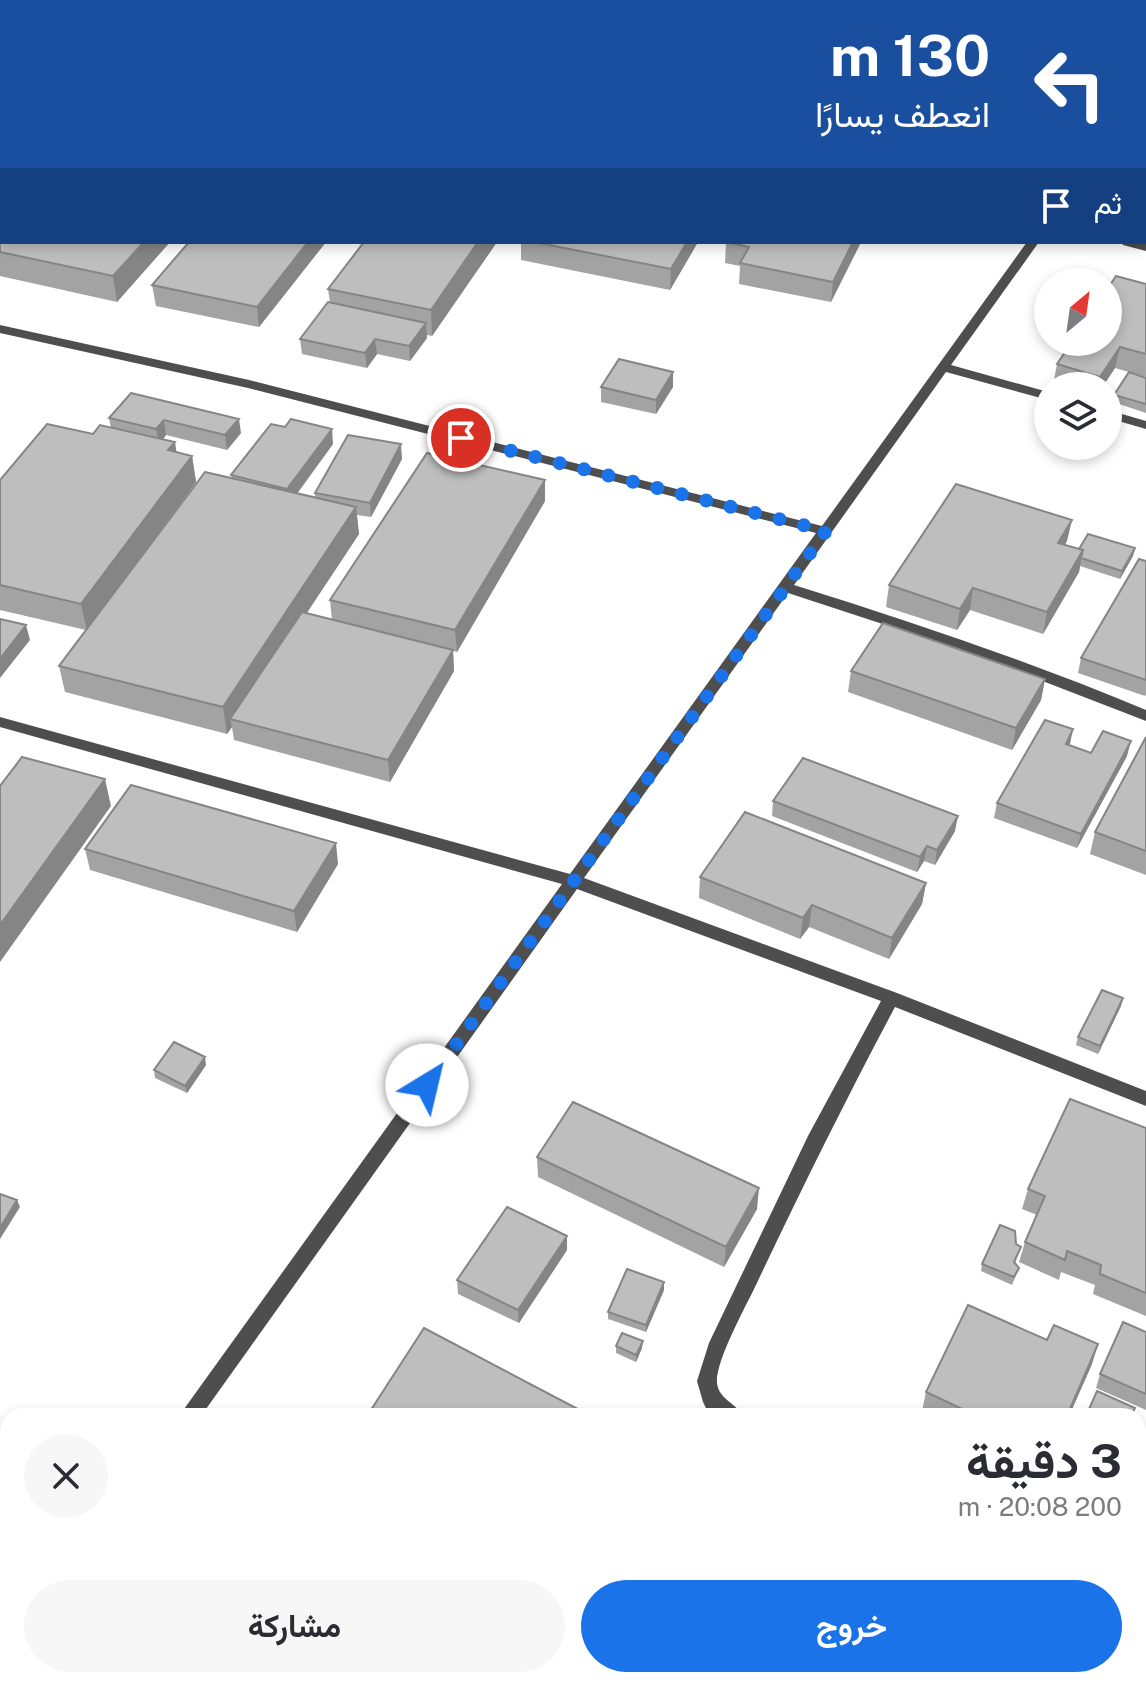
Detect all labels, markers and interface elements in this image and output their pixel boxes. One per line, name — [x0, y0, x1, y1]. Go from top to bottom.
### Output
text: 130 m — [830, 23, 990, 89]
icon: left — [1018, 32, 1122, 136]
text: انعطف يسارًا — [815, 93, 990, 135]
icon: arrive — [1034, 184, 1078, 228]
text: ثم — [1094, 185, 1122, 221]
north arrow — [1034, 268, 1122, 356]
map controls — [1034, 268, 1122, 460]
button: layers — [1034, 372, 1122, 460]
pin — [427, 404, 495, 472]
icon: arrive — [439, 416, 483, 460]
position arrow — [385, 1043, 469, 1127]
text: 3 دقيقة — [966, 1432, 1122, 1489]
button: close — [24, 1434, 108, 1518]
text: 200 m · 20:08 — [958, 1491, 1122, 1522]
button: مشاركة — [24, 1580, 565, 1672]
button: خروج — [581, 1580, 1122, 1672]

